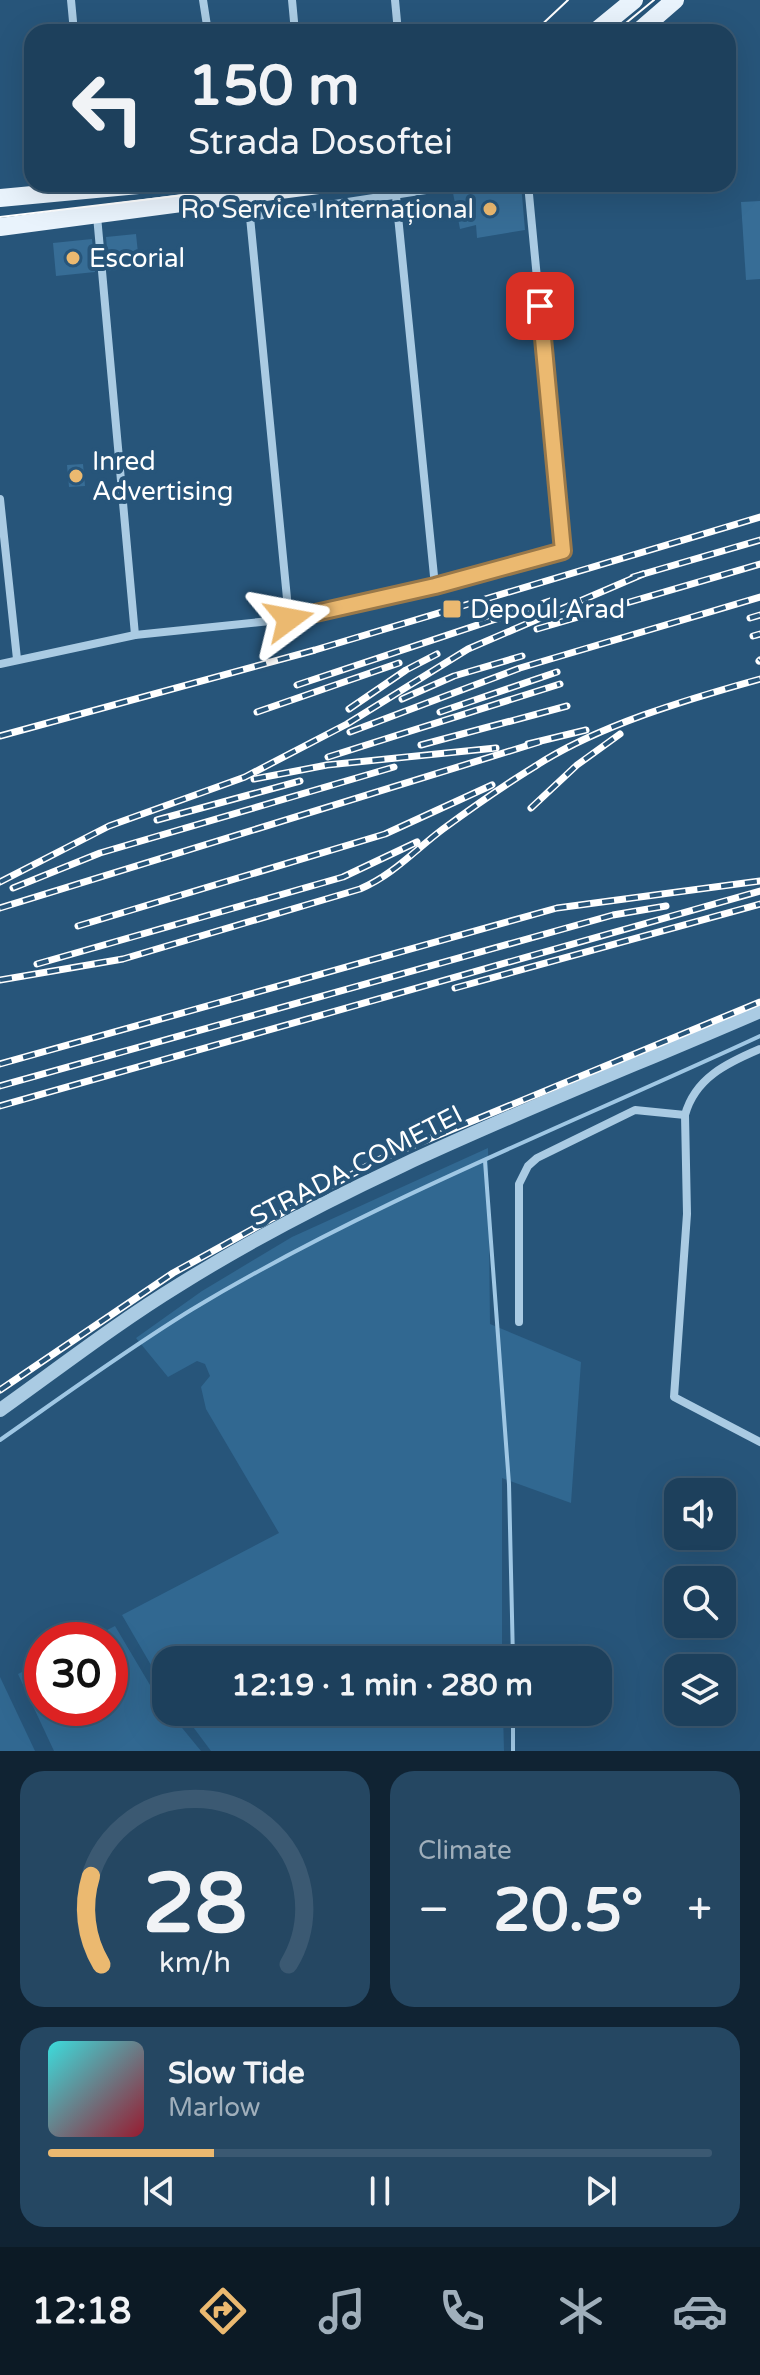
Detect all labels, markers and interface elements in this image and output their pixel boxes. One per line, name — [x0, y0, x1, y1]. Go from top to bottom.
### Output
text: 150 m — [188, 53, 359, 120]
icon: left — [56, 56, 160, 160]
text: Strada Dosoftei — [188, 121, 453, 164]
place label: Ro Service Internațional — [180, 194, 474, 225]
marker: Ro Service Internațional — [481, 200, 499, 218]
place label: Escorial — [89, 243, 185, 274]
marker: Escorial — [64, 249, 82, 267]
pin — [506, 272, 574, 340]
icon: arrive — [518, 284, 562, 328]
place label: Inred Advertising — [92, 446, 233, 507]
marker: Inred Advertising — [67, 467, 85, 485]
position arrow — [247, 577, 331, 661]
place label: Depoul Arad — [470, 594, 625, 625]
marker: Depoul Arad — [441, 598, 463, 620]
street label: STRADA COMETEI — [245, 1098, 468, 1232]
map controls — [664, 1478, 736, 1726]
button: sound — [664, 1478, 736, 1550]
button: search — [664, 1566, 736, 1638]
speed limit sign: 30 — [24, 1622, 128, 1726]
button: layers — [664, 1654, 736, 1726]
text: 12:19 · 1 min · 280 m — [231, 1667, 533, 1704]
text: Climate — [418, 1835, 512, 1866]
text: 28 — [143, 1855, 247, 1955]
text: 20.5° — [493, 1875, 643, 1947]
text: − — [418, 1884, 449, 1937]
text: + — [687, 1884, 712, 1937]
text: km/h — [159, 1946, 231, 1980]
text: Slow Tide — [168, 2055, 305, 2092]
text: Marlow — [168, 2092, 260, 2123]
icon: previous — [137, 2169, 181, 2213]
icon: pause — [358, 2169, 402, 2213]
icon: next — [579, 2169, 623, 2213]
icon: directions — [195, 2283, 251, 2339]
icon: music — [314, 2283, 370, 2339]
icon: phone — [434, 2283, 490, 2339]
icon: climate — [553, 2283, 609, 2339]
icon: car — [672, 2283, 728, 2339]
text: 12:18 — [32, 2290, 131, 2333]

